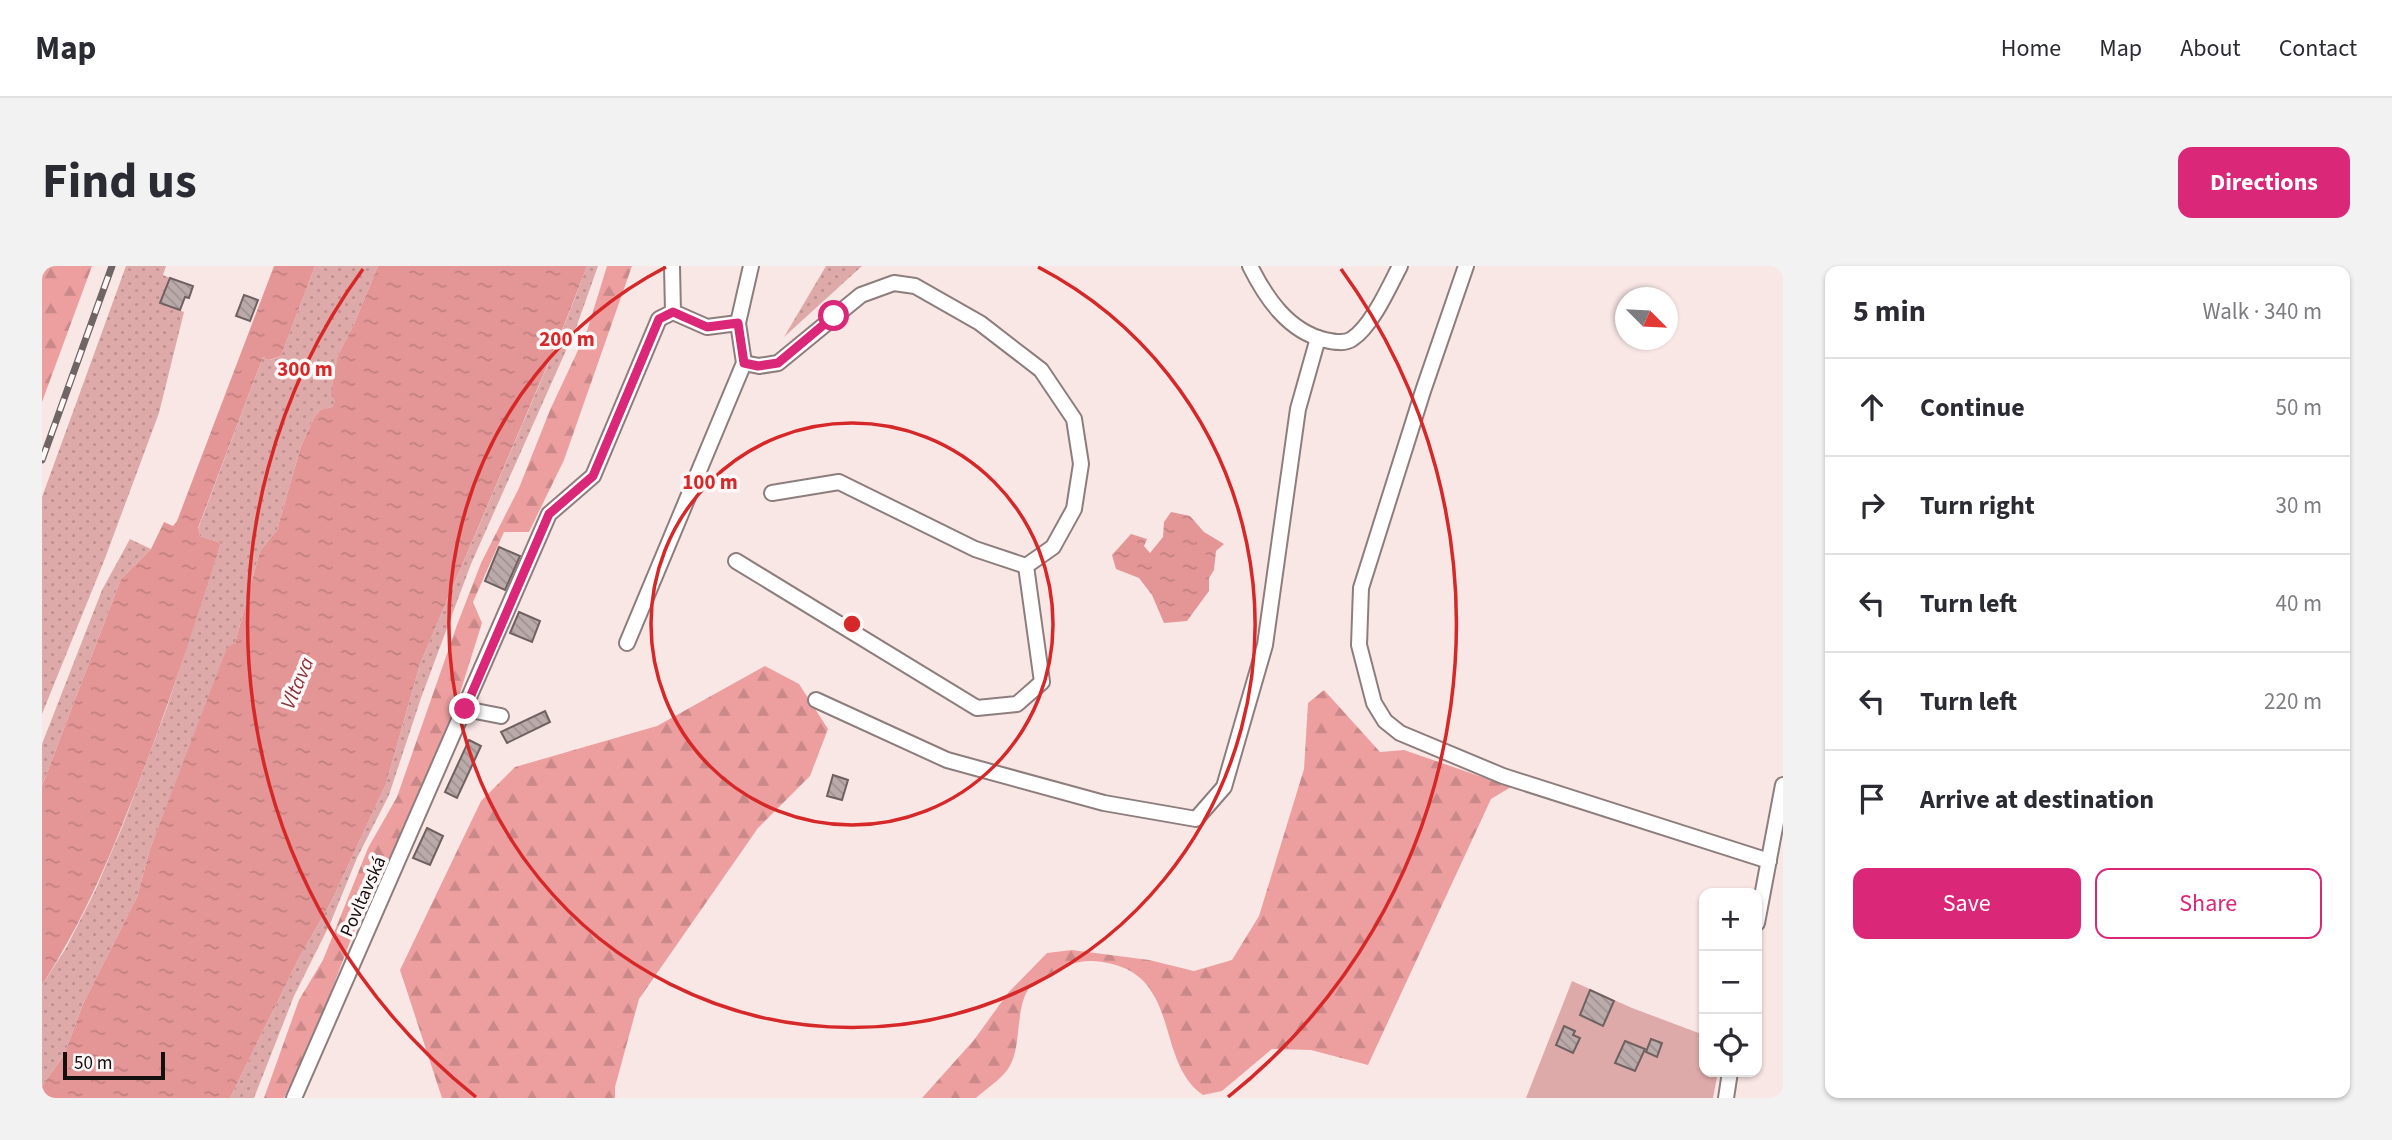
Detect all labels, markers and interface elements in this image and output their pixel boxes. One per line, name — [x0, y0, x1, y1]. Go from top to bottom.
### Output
text: Map — [35, 25, 96, 72]
text: Home — [2001, 31, 2061, 66]
text: Map — [2099, 31, 2142, 66]
text: About — [2180, 31, 2241, 66]
text: Contact — [2279, 31, 2357, 66]
text: Find us — [42, 147, 197, 217]
button: Directions — [2178, 147, 2350, 218]
north arrow — [1615, 287, 1678, 350]
text: 5 min — [1853, 290, 1926, 333]
text: Walk · 340 m — [2203, 295, 2322, 328]
route start — [818, 300, 849, 331]
text: 200 m — [539, 324, 595, 354]
text: 300 m — [277, 354, 333, 384]
icon: ahead — [1853, 388, 1891, 426]
text: Continue — [1920, 389, 2025, 426]
text: 50 m — [2275, 391, 2322, 424]
text: 100 m — [682, 467, 738, 497]
icon: right — [1853, 486, 1891, 524]
text: Turn right — [1920, 487, 2035, 524]
text: 30 m — [2275, 489, 2322, 522]
icon: left — [1853, 584, 1891, 622]
text: Turn left — [1920, 585, 2017, 622]
text: 40 m — [2275, 587, 2322, 620]
centre of rings — [840, 612, 864, 636]
water label: Vltava — [273, 652, 321, 714]
icon: left — [1853, 682, 1891, 720]
text: Turn left — [1920, 683, 2017, 720]
text: 220 m — [2264, 685, 2322, 718]
route end — [449, 693, 480, 724]
icon: arrive — [1853, 780, 1891, 818]
text: Arrive at destination — [1920, 781, 2154, 818]
street label: Povltavská — [334, 852, 393, 941]
button: Save — [1853, 868, 2081, 939]
button: Share — [2095, 868, 2322, 939]
map controls — [1699, 888, 1762, 1077]
button: + — [1699, 888, 1762, 951]
button: − — [1699, 951, 1762, 1014]
button: locate — [1699, 1014, 1762, 1077]
scale bar — [63, 1049, 164, 1081]
text: 50 m — [74, 1050, 112, 1077]

